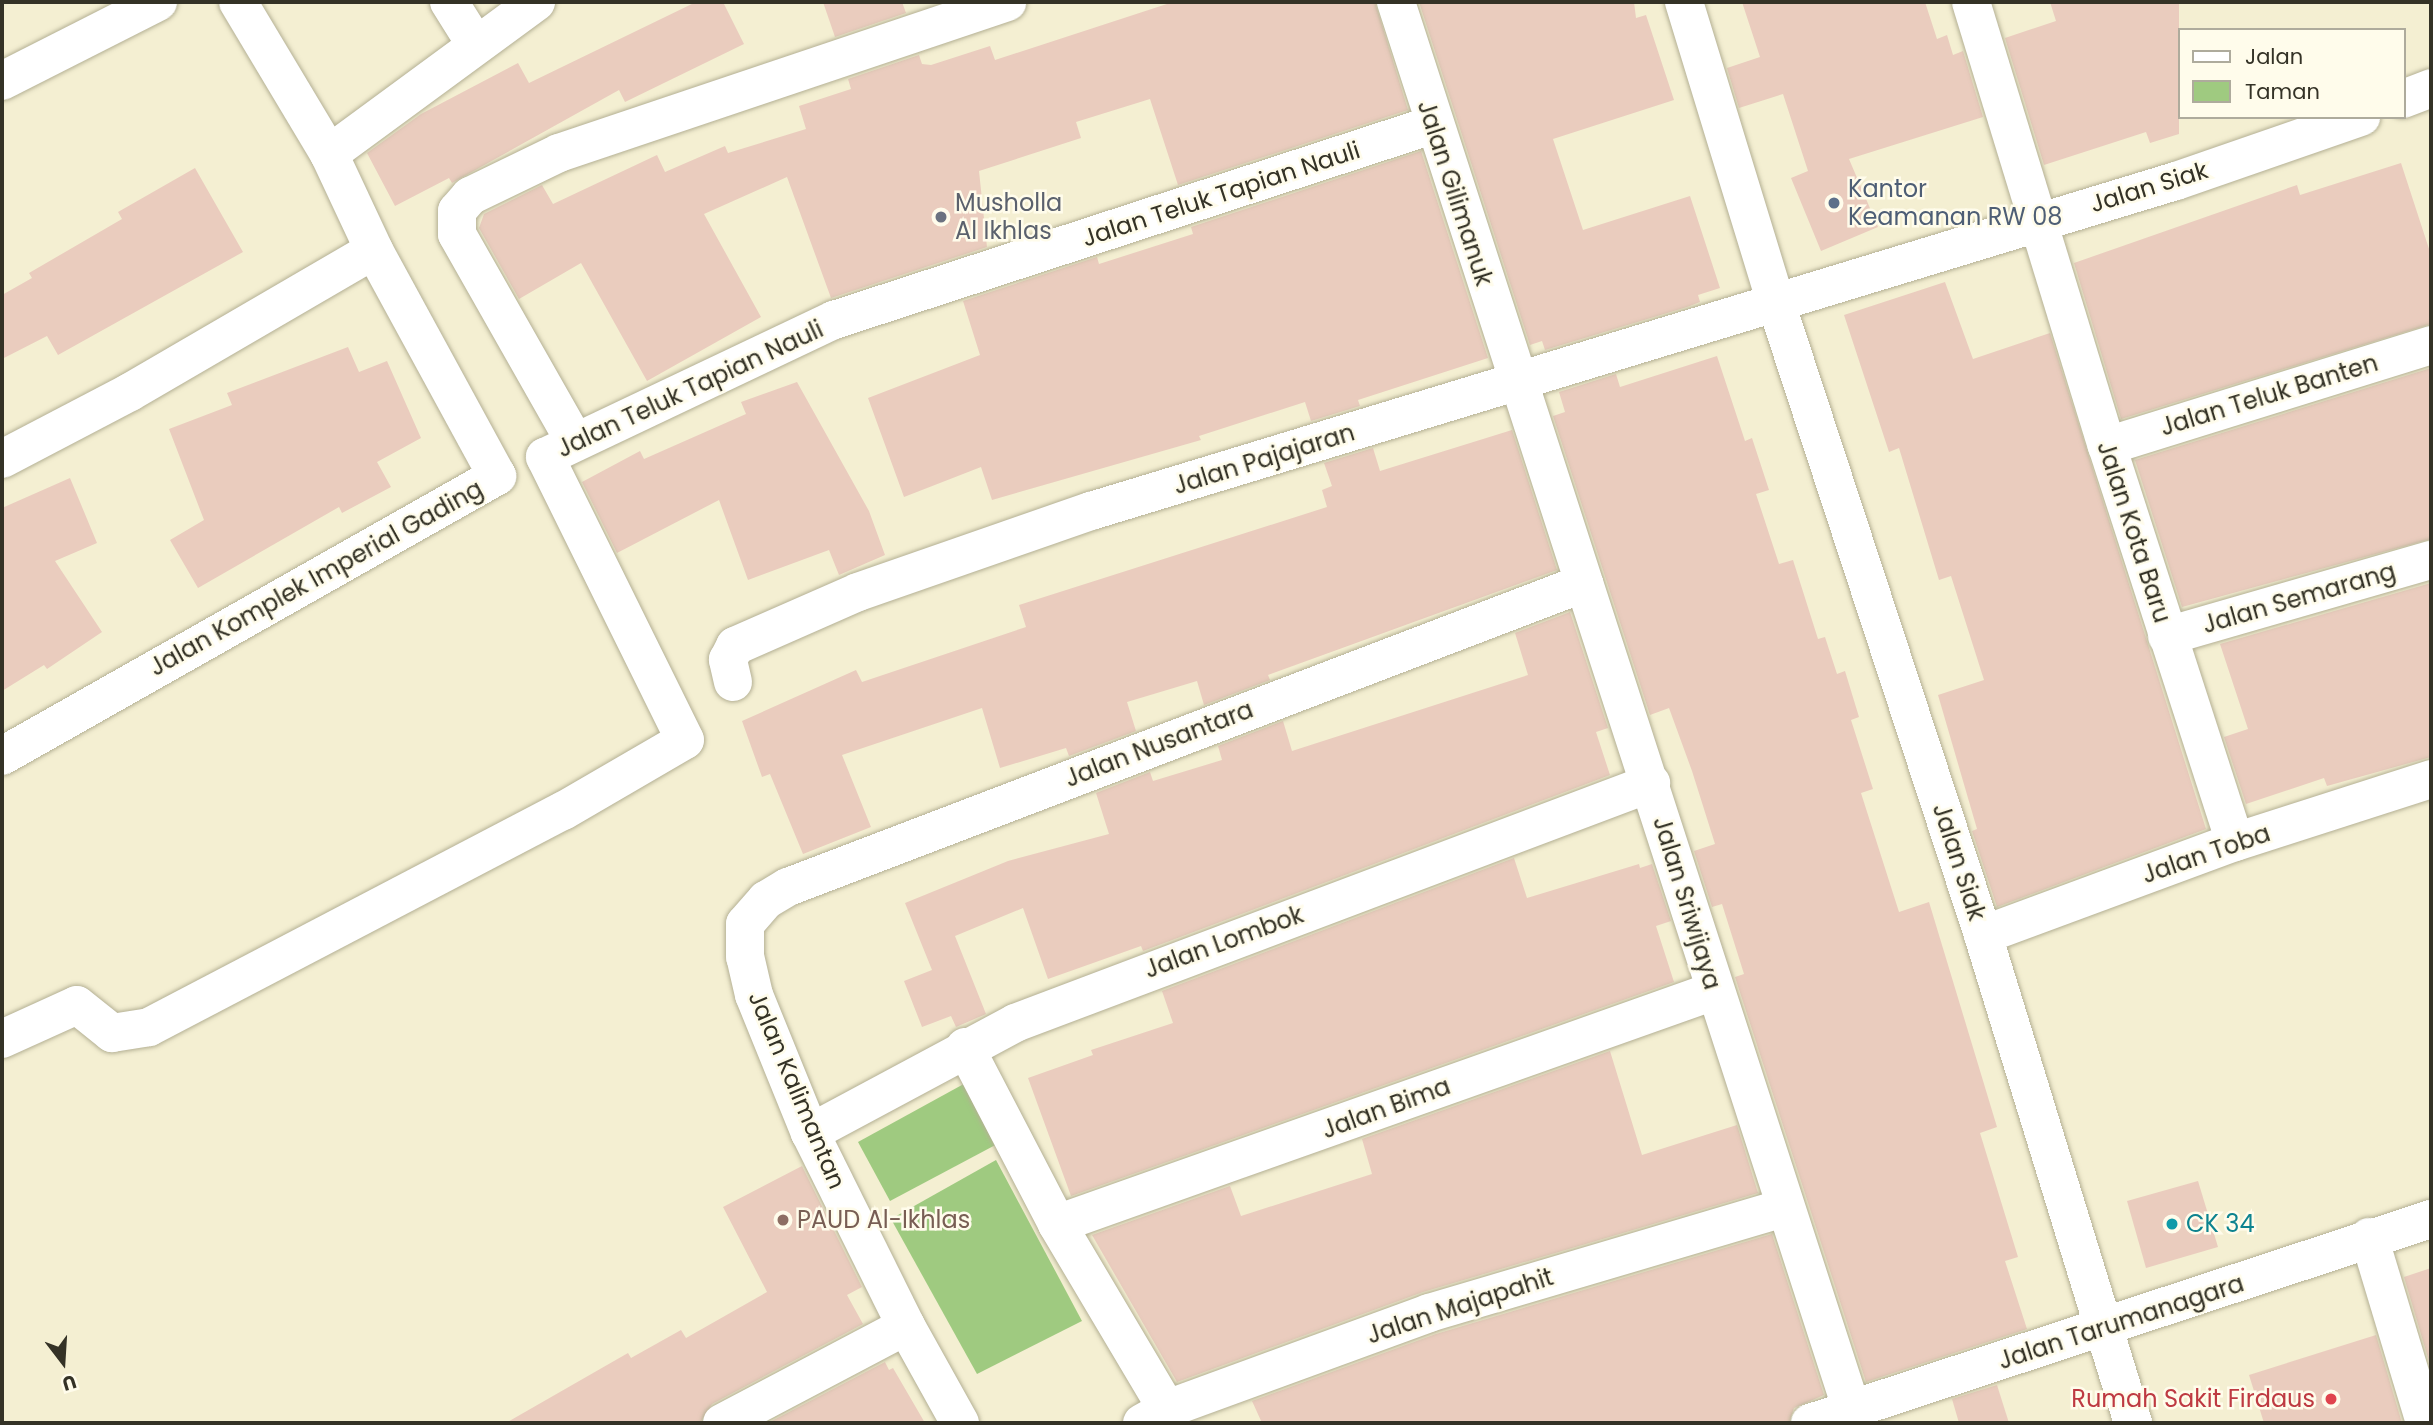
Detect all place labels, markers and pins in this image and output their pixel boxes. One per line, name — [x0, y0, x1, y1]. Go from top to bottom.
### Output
place label: Kantor Keamanan RW 08 — [1848, 175, 2062, 231]
place label: Musholla Al Ikhlas — [955, 189, 1062, 245]
marker: Kantor Keamanan RW 08 — [1826, 195, 1842, 211]
marker: Musholla Al Ikhlas — [933, 209, 949, 225]
place label: PAUD Al-Ikhlas — [797, 1206, 970, 1234]
place label: CK 34 — [2186, 1210, 2255, 1238]
marker: PAUD Al-Ikhlas — [775, 1212, 791, 1228]
marker: CK 34 — [2164, 1216, 2180, 1232]
place label: Rumah Sakit Firdaus — [2071, 1385, 2315, 1413]
marker: Rumah Sakit Firdaus — [2321, 1389, 2341, 1409]

